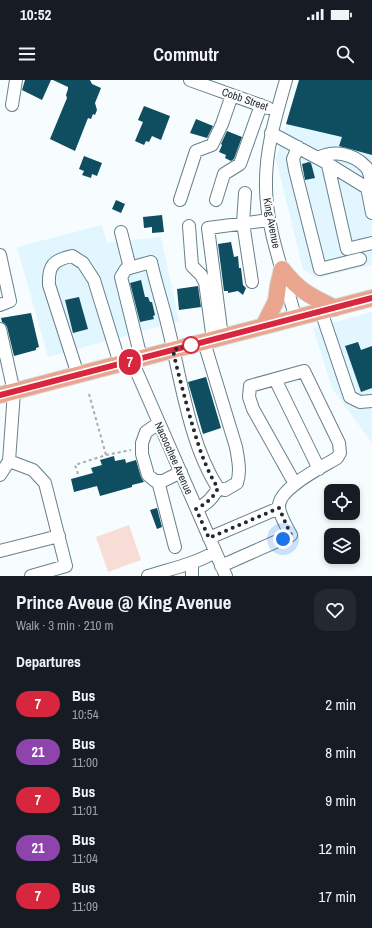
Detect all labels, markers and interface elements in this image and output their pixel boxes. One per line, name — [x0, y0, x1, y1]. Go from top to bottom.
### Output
text: 10:52 — [20, 4, 51, 25]
text: Commutr — [153, 42, 219, 67]
icon: menu — [16, 43, 38, 65]
icon: search — [334, 43, 356, 65]
street label: Cobb Street — [220, 85, 270, 114]
street label: King Avenue — [260, 197, 284, 249]
unlabelled marker — [182, 336, 200, 354]
line badge: 7 — [117, 349, 143, 375]
text: 7 — [127, 353, 133, 371]
street label: Nacoochee Avenue — [152, 419, 196, 497]
map controls — [324, 484, 360, 564]
button: locate — [324, 484, 360, 520]
button: layers — [324, 528, 360, 564]
your location — [273, 529, 293, 549]
text: Prince Aveue @ King Avenue — [16, 589, 232, 615]
button: heart — [314, 589, 356, 631]
text: Walk · 3 min · 210 m — [16, 617, 113, 634]
text: Departures — [16, 651, 81, 672]
text: Bus — [72, 685, 95, 706]
text: 2 min — [325, 694, 356, 715]
text: 7 — [35, 695, 41, 713]
text: 10:54 — [72, 706, 99, 723]
text: Bus — [72, 733, 95, 754]
text: 8 min — [325, 742, 356, 763]
text: 21 — [32, 743, 44, 761]
text: 11:00 — [72, 754, 98, 771]
text: Bus — [72, 781, 95, 802]
text: 9 min — [325, 790, 356, 811]
text: 7 — [35, 791, 41, 809]
text: 11:01 — [72, 802, 98, 819]
text: Bus — [72, 829, 95, 850]
text: 12 min — [318, 838, 356, 859]
text: 21 — [32, 839, 44, 857]
text: 11:04 — [72, 850, 98, 867]
text: Bus — [72, 877, 95, 898]
text: 17 min — [318, 886, 356, 907]
text: 7 — [35, 887, 41, 905]
text: 11:09 — [72, 898, 98, 915]

